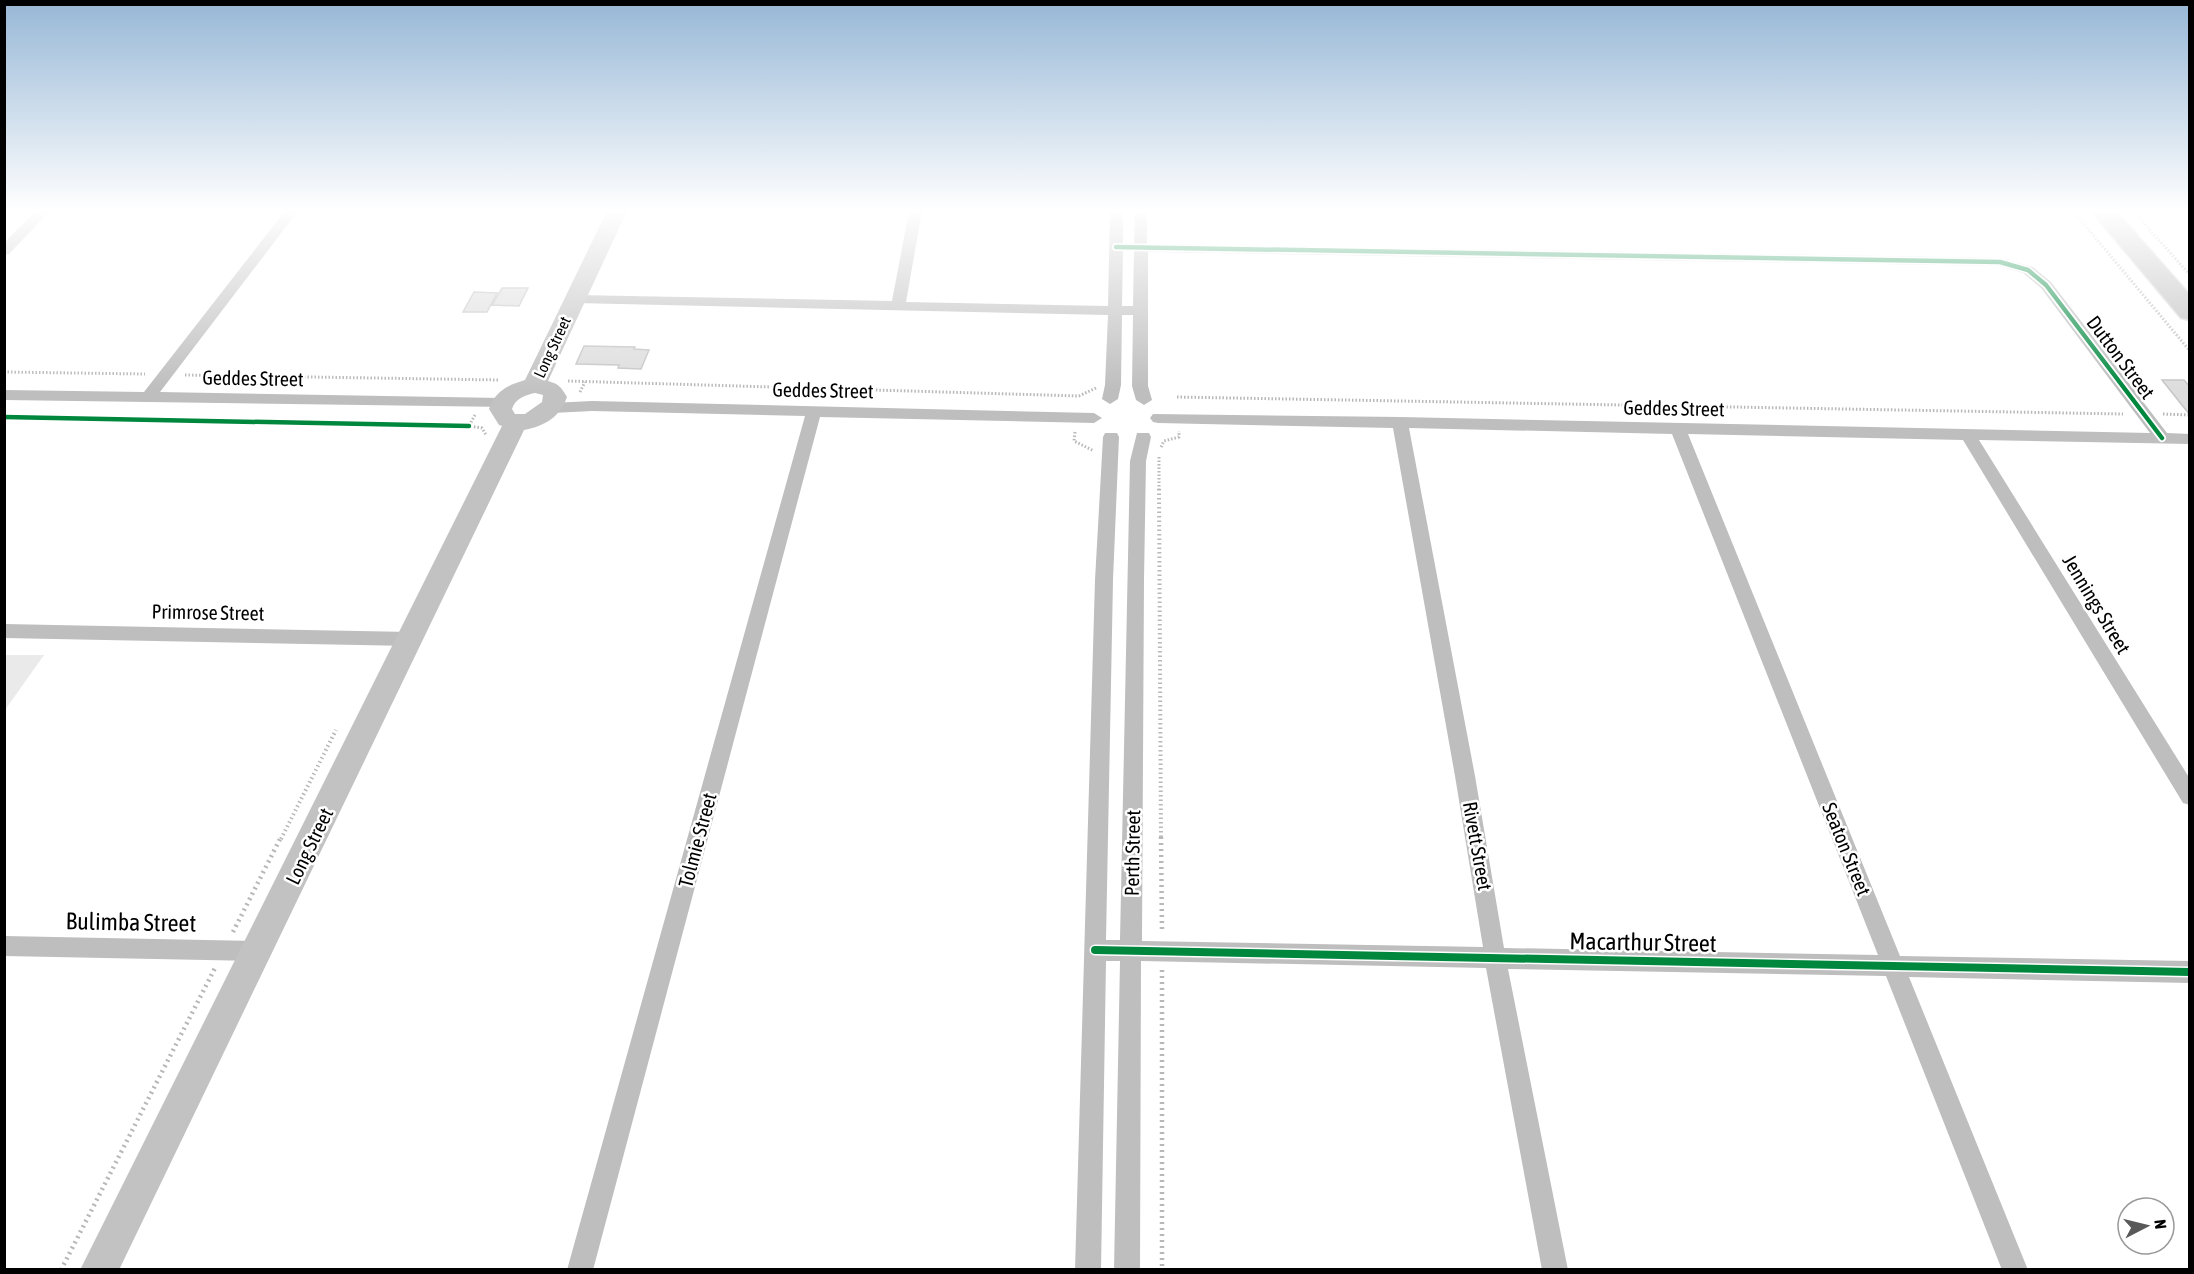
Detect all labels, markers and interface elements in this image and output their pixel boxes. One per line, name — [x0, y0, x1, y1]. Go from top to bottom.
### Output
street label: Dutton Street — [2082, 311, 2160, 403]
street label: Long Street — [530, 313, 575, 381]
street label: Geddes Street — [202, 366, 304, 390]
street label: Geddes Street — [772, 378, 874, 402]
street label: Geddes Street — [1623, 396, 1725, 420]
street label: Jennings Street — [2058, 550, 2136, 658]
street label: Primrose Street — [151, 600, 265, 624]
street label: Tolmie Street — [673, 790, 721, 890]
street label: Seaton Street — [1818, 799, 1876, 899]
street label: Rivett Street — [1459, 800, 1497, 892]
street label: Long Street — [281, 804, 337, 888]
street label: Perth Street — [1120, 809, 1144, 896]
street label: Bulimba Street — [65, 907, 197, 937]
street label: Macarthur Street — [1569, 927, 1717, 957]
north arrow — [2116, 1196, 2176, 1256]
text: N — [2151, 1218, 2170, 1230]

